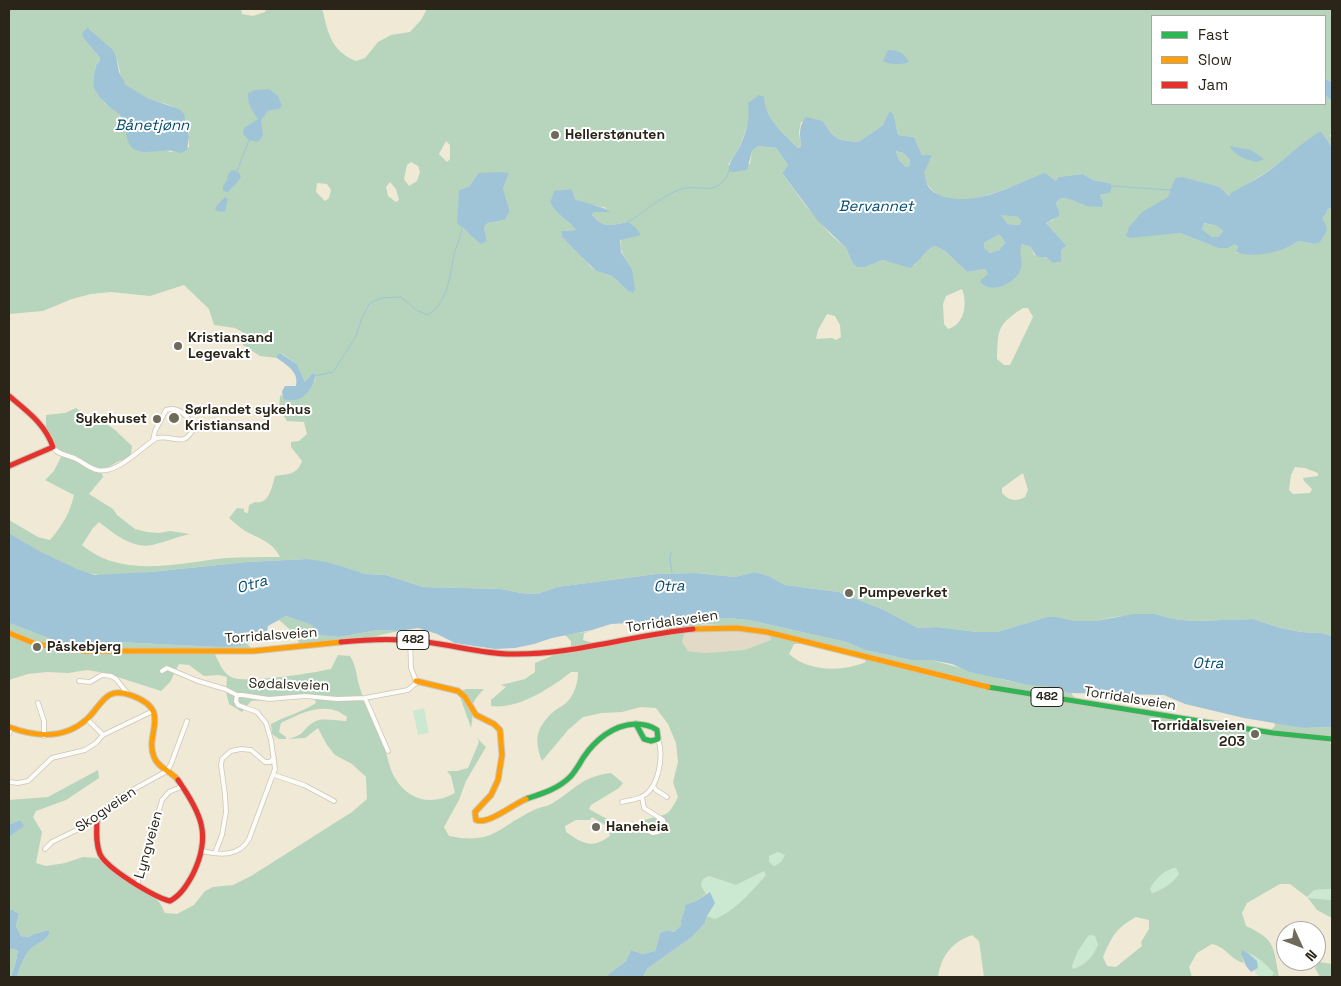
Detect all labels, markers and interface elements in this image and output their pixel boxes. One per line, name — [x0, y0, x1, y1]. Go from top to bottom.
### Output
legend — [1151, 15, 1326, 105]
text: Fast — [1198, 25, 1229, 44]
text: Slow — [1198, 50, 1232, 69]
text: Jam — [1198, 75, 1228, 94]
water label: Bånetjønn — [115, 117, 189, 135]
place label: Hellerstønuten — [565, 127, 665, 143]
marker: Hellerstønuten — [549, 129, 561, 141]
water label: Bervannet — [839, 198, 913, 216]
place label: Kristiansand Legevakt — [188, 330, 273, 362]
marker: Kristiansand Legevakt — [172, 340, 184, 352]
place label: Sørlandet sykehus Kristiansand — [185, 402, 311, 434]
place label: Sykehuset — [76, 411, 147, 427]
marker: Sørlandet sykehus Kristiansand — [167, 411, 181, 425]
marker: Sykehuset — [151, 413, 163, 425]
water label: Otra — [235, 572, 269, 598]
water label: Otra — [653, 577, 685, 597]
place label: Pumpeverket — [859, 585, 948, 601]
marker: Pumpeverket — [843, 587, 855, 599]
street label: Torridalsveien — [625, 607, 719, 637]
street label: Torridalsveien — [224, 624, 318, 648]
road number: 482 — [397, 630, 429, 650]
place label: Påskebjerg — [47, 639, 121, 655]
marker: Påskebjerg — [31, 641, 43, 653]
water label: Otra — [1193, 655, 1223, 673]
street label: Sødalsveien — [248, 675, 330, 695]
street label: Torridalsveien — [1083, 683, 1177, 715]
road number: 482 — [1031, 688, 1063, 706]
place label: Torridalsveien 203 — [1151, 718, 1245, 750]
marker: Torridalsveien 203 — [1249, 728, 1261, 740]
street label: Skogveien — [73, 784, 139, 836]
street label: Lyngveien — [131, 809, 167, 881]
place label: Haneheia — [606, 819, 668, 835]
marker: Haneheia — [590, 821, 602, 833]
north arrow — [1276, 921, 1326, 971]
text: N — [1301, 946, 1321, 965]

